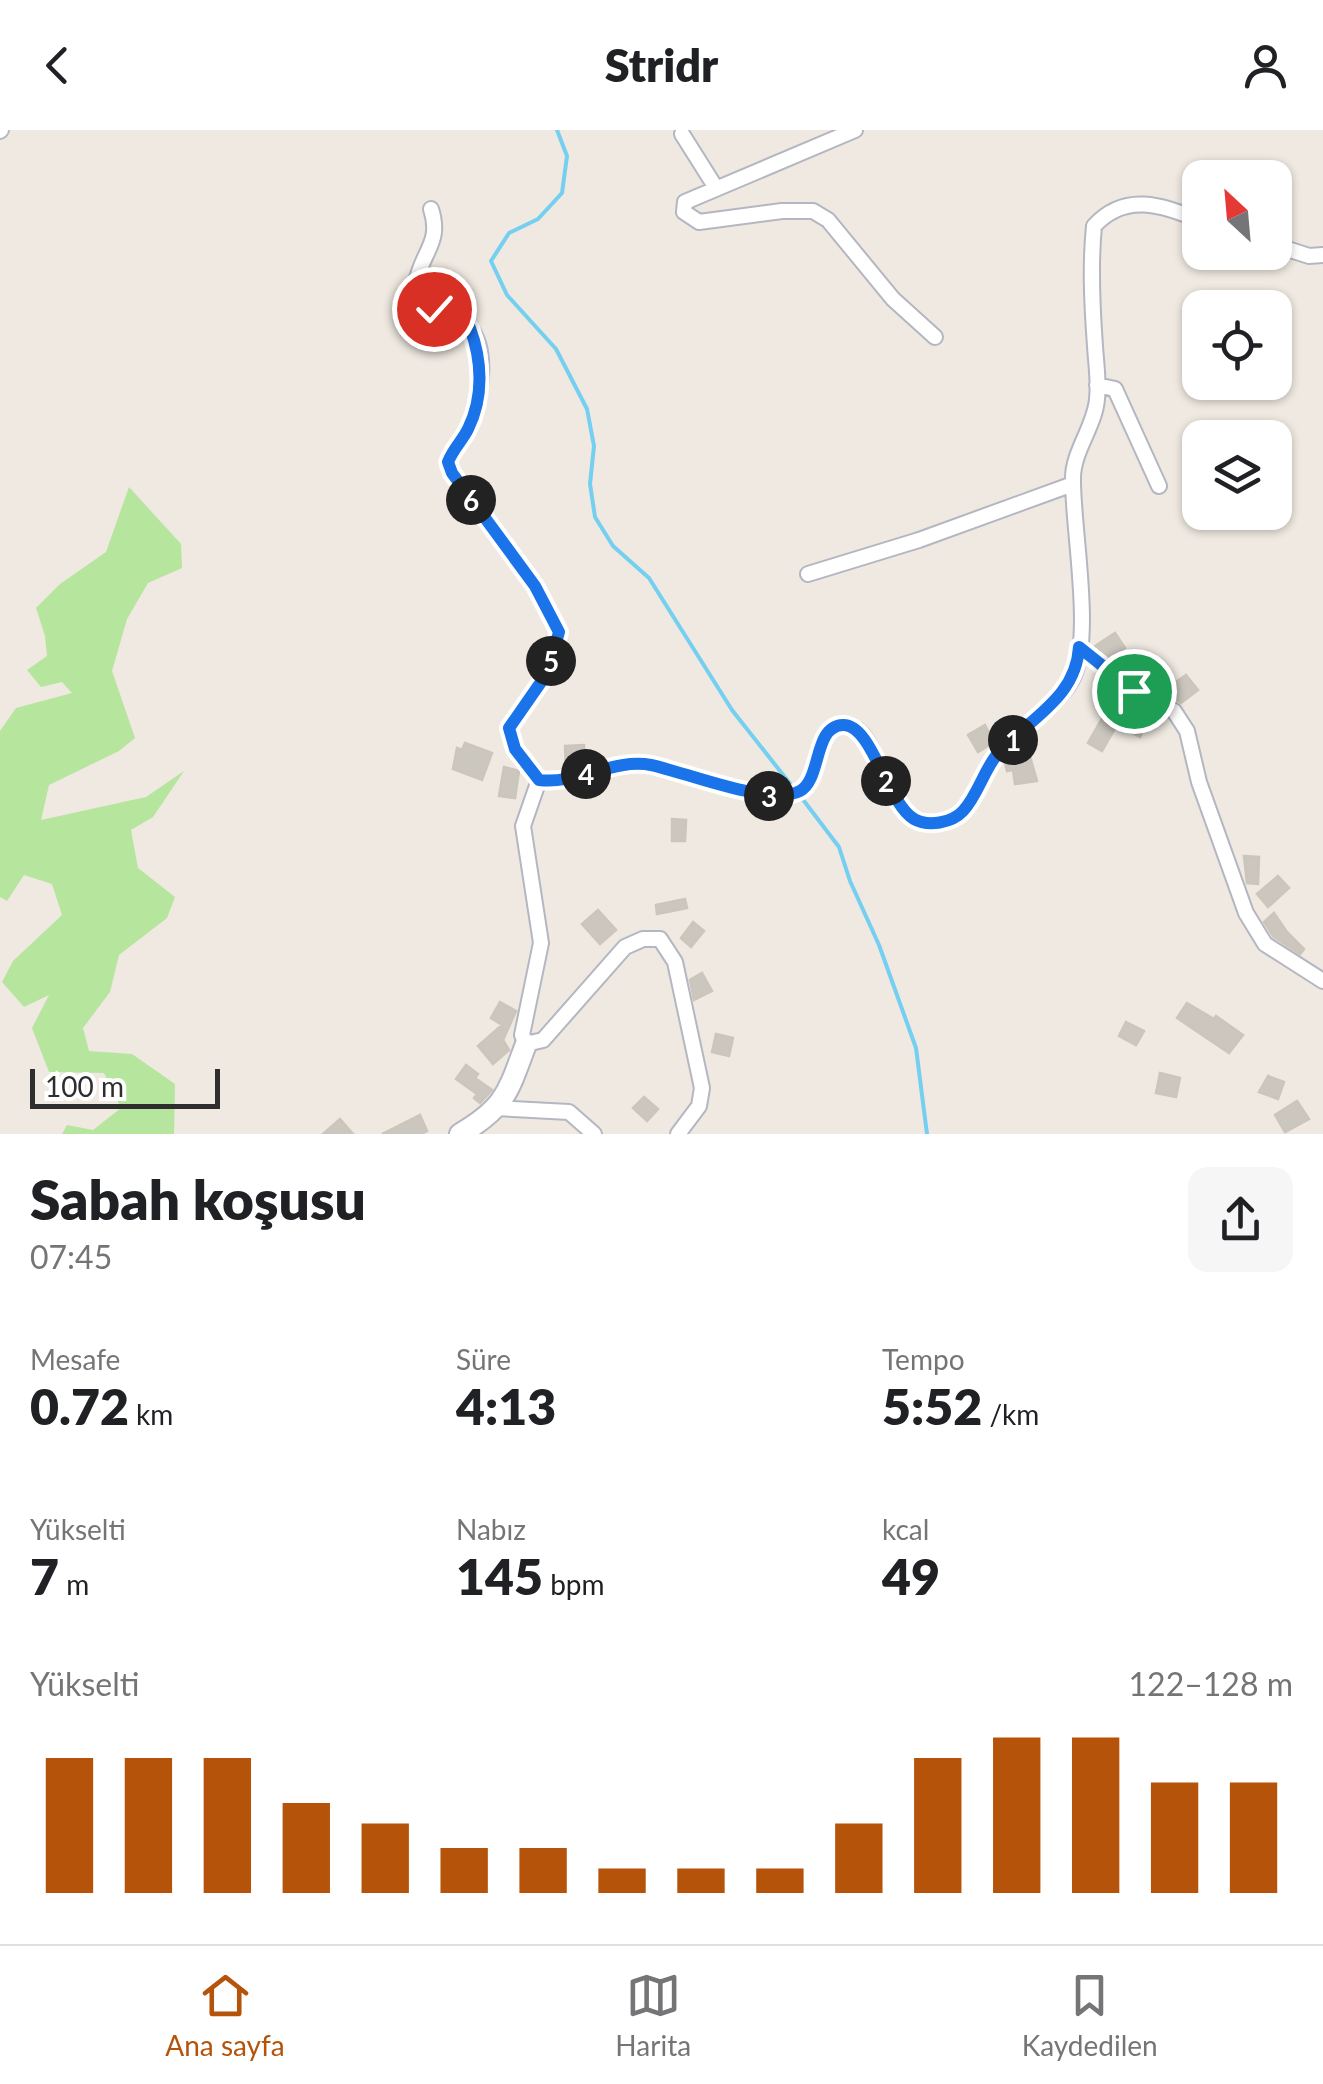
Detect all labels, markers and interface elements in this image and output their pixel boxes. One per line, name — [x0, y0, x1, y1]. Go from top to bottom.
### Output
icon: back — [30, 38, 85, 93]
text: Stridr — [605, 38, 718, 92]
icon: person — [1238, 38, 1293, 93]
north arrow — [1182, 160, 1292, 270]
map controls — [1182, 160, 1292, 530]
pin — [392, 267, 477, 352]
icon: check — [407, 282, 462, 337]
button: locate — [1182, 290, 1292, 400]
button: layers — [1182, 420, 1292, 530]
pin: 6 — [446, 475, 496, 525]
text: 6 — [463, 483, 479, 517]
pin: 5 — [526, 636, 576, 686]
text: 5 — [543, 644, 559, 678]
pin — [1092, 649, 1177, 734]
icon: arrive — [1107, 664, 1162, 719]
pin: 1 — [988, 715, 1038, 765]
text: 1 — [1005, 723, 1021, 757]
pin: 4 — [561, 749, 611, 799]
pin: 2 — [861, 756, 911, 806]
text: 4 — [578, 757, 594, 791]
text: 2 — [878, 764, 894, 798]
pin: 3 — [744, 771, 794, 821]
text: 3 — [761, 779, 777, 813]
scale bar — [30, 1064, 220, 1108]
text: 100 m — [45, 1069, 124, 1103]
text: Sabah koşusu — [30, 1166, 366, 1232]
button: share — [1188, 1167, 1293, 1272]
text: 07:45 — [30, 1237, 112, 1276]
text: Mesafe — [30, 1342, 120, 1376]
text: Süre — [456, 1342, 511, 1376]
text: Tempo — [882, 1342, 965, 1376]
text: 0.72 — [30, 1376, 129, 1436]
text: 4:13 — [456, 1376, 556, 1436]
text: 5:52 — [882, 1376, 982, 1436]
text: km — [129, 1397, 173, 1431]
text: /km — [982, 1397, 1039, 1431]
text: Yükselti — [30, 1512, 126, 1546]
text: Nabız — [456, 1512, 526, 1546]
text: kcal — [882, 1512, 929, 1546]
text: 7 — [30, 1546, 59, 1606]
text: 145 — [456, 1546, 543, 1606]
text: 49 — [882, 1546, 940, 1606]
text: m — [59, 1567, 89, 1601]
text: bpm — [543, 1567, 605, 1601]
text: Yükselti — [30, 1664, 139, 1703]
text: 122–128 m — [1129, 1664, 1293, 1703]
tab: Ana sayfa — [165, 1968, 285, 2062]
tab: Harita — [615, 1968, 691, 2062]
tab: Kaydedilen — [1022, 1968, 1158, 2062]

